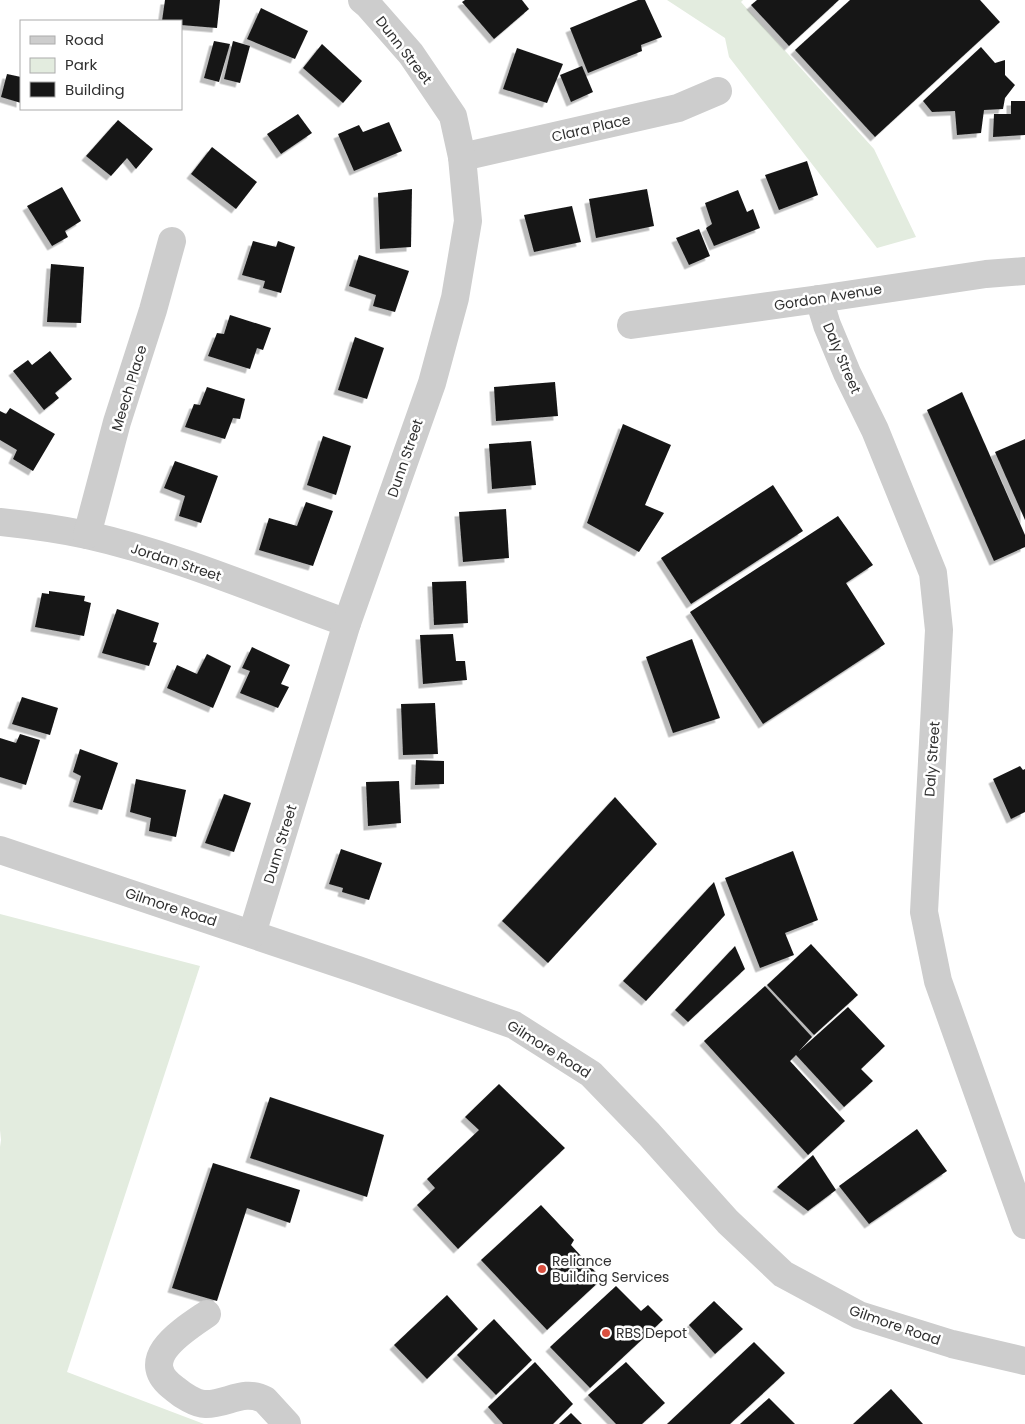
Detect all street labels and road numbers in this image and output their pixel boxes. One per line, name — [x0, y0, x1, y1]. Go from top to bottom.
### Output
street label: Dunn Street — [371, 12, 437, 88]
street label: Clara Place — [550, 109, 633, 147]
street label: Gordon Avenue — [773, 279, 884, 315]
street label: Daly Street — [818, 319, 866, 397]
street label: Meech Place — [106, 342, 152, 433]
street label: Dunn Street — [382, 416, 428, 500]
street label: Jordan Street — [128, 538, 224, 586]
street label: Daly Street — [919, 721, 945, 797]
street label: Dunn Street — [259, 802, 301, 886]
street label: Gilmore Road — [123, 883, 219, 931]
street label: Gilmore Road — [503, 1015, 595, 1083]
street label: Gilmore Road — [847, 1300, 943, 1350]

